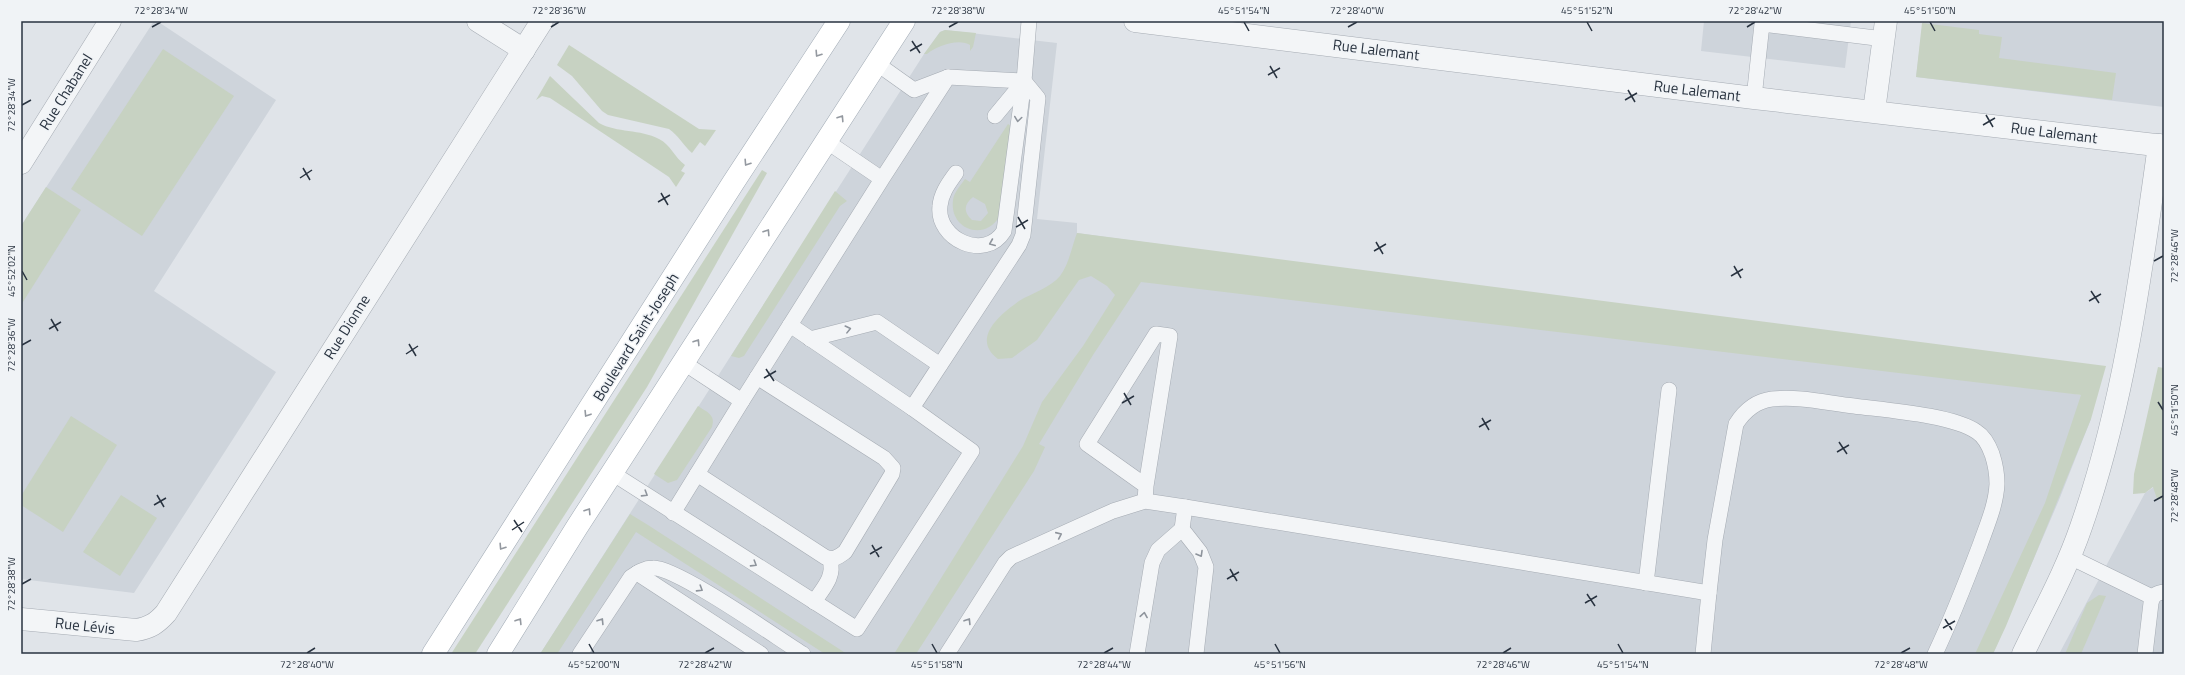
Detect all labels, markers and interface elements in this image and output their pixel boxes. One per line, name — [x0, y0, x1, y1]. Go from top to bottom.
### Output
text: 72°28'34"W — [134, 3, 188, 18]
text: 72°28'36"W — [532, 3, 586, 18]
text: 72°28'38"W — [931, 3, 985, 18]
text: 45°51'54"N — [1218, 3, 1270, 18]
text: 72°28'40"W — [1330, 3, 1384, 18]
text: 45°51'52"N — [1561, 3, 1613, 18]
text: 72°28'42"W — [1728, 3, 1782, 18]
text: 45°51'50"N — [1904, 3, 1956, 18]
street label: Rue Lalemant — [1331, 33, 1421, 66]
street label: Rue Chabanel — [33, 49, 98, 134]
one-way arrow — [815, 50, 823, 57]
street label: Rue Lalemant — [1652, 74, 1742, 107]
text: 72°28'34"W — [4, 78, 19, 132]
one-way arrow — [836, 115, 844, 122]
one-way arrow — [1014, 116, 1023, 123]
street label: Rue Lalemant — [2009, 116, 2099, 149]
one-way arrow — [745, 158, 752, 165]
one-way arrow — [762, 229, 770, 236]
text: 72°28'46"W — [2167, 229, 2182, 283]
one-way arrow — [989, 238, 996, 246]
text: 45°52'02"N — [4, 245, 19, 297]
street label: Boulevard Saint-Joseph — [587, 268, 684, 405]
street label: Rue Dionne — [318, 290, 376, 364]
text: 72°28'36"W — [4, 318, 19, 372]
one-way arrow — [845, 326, 851, 334]
one-way arrow — [692, 339, 700, 346]
text: 45°51'50"N — [2167, 384, 2182, 436]
one-way arrow — [585, 410, 592, 417]
text: 72°28'48"W — [2167, 469, 2182, 523]
one-way arrow — [641, 490, 648, 497]
one-way arrow — [583, 508, 590, 515]
one-way arrow — [1054, 532, 1062, 540]
one-way arrow — [500, 543, 507, 550]
one-way arrow — [1195, 550, 1202, 557]
text: 72°28'38"W — [4, 557, 19, 611]
one-way arrow — [750, 559, 757, 567]
one-way arrow — [696, 584, 703, 592]
street label: Rue Lévis — [54, 611, 116, 640]
one-way arrow — [1139, 612, 1147, 619]
one-way arrow — [514, 618, 521, 625]
one-way arrow — [596, 618, 604, 625]
one-way arrow — [963, 618, 971, 625]
text: 72°28'40"W — [280, 657, 334, 672]
text: 45°52'00"N — [568, 657, 620, 672]
text: 72°28'42"W — [678, 657, 732, 672]
text: 45°51'58"N — [911, 657, 963, 672]
text: 72°28'44"W — [1077, 657, 1131, 672]
text: 45°51'56"N — [1254, 657, 1306, 672]
text: 72°28'46"W — [1476, 657, 1530, 672]
text: 45°51'54"N — [1597, 657, 1649, 672]
text: 72°28'48"W — [1874, 657, 1928, 672]

